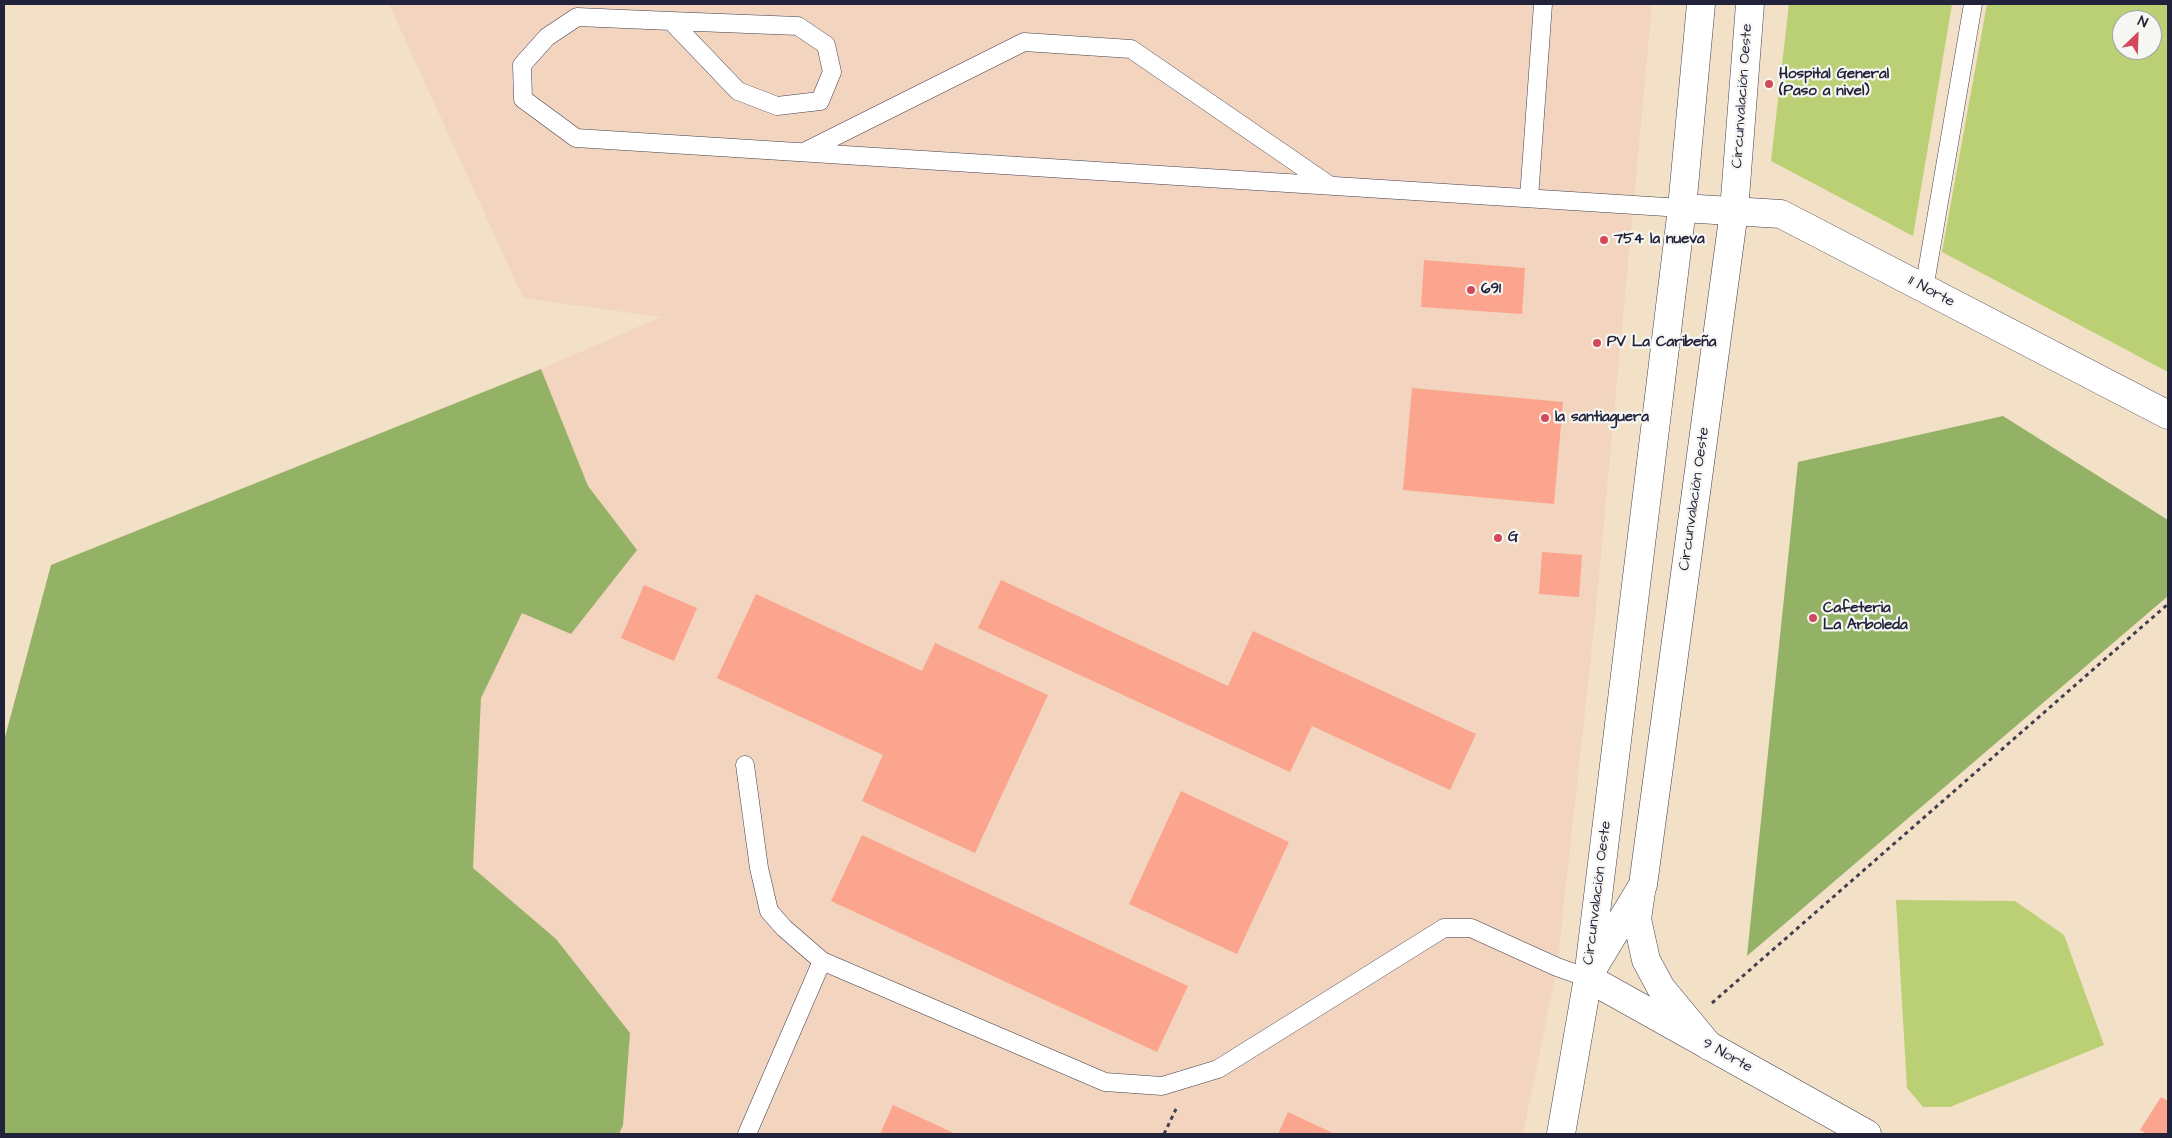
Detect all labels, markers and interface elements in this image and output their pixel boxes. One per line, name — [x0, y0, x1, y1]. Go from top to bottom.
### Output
north arrow — [2112, 10, 2162, 60]
text: N — [2135, 11, 2151, 33]
street label: Circunvalación Oeste — [1729, 23, 1757, 169]
place label: Hospital General (Paso a nivel) — [1779, 66, 1889, 101]
marker: Hospital General (Paso a nivel) — [1763, 78, 1775, 90]
place label: 754 la nueva — [1614, 231, 1705, 249]
marker: 754 la nueva — [1598, 234, 1610, 246]
street label: 11 Norte — [1905, 272, 1957, 312]
place label: 691 — [1481, 281, 1501, 299]
marker: 691 — [1465, 284, 1477, 296]
place label: PV La Caribeña — [1607, 334, 1716, 352]
marker: PV La Caribeña — [1591, 337, 1603, 349]
place label: la santiaguera — [1555, 409, 1649, 427]
marker: la santiaguera — [1539, 412, 1551, 424]
street label: Circunvalación Oeste — [1676, 426, 1714, 572]
place label: G — [1508, 529, 1518, 547]
marker: G — [1492, 532, 1504, 544]
place label: Cafeteria La Arboleda — [1823, 600, 1908, 635]
marker: Cafeteria La Arboleda — [1807, 612, 1819, 624]
street label: Circunvalación Oeste — [1580, 820, 1616, 966]
street label: 9 Norte — [1699, 1035, 1755, 1077]

